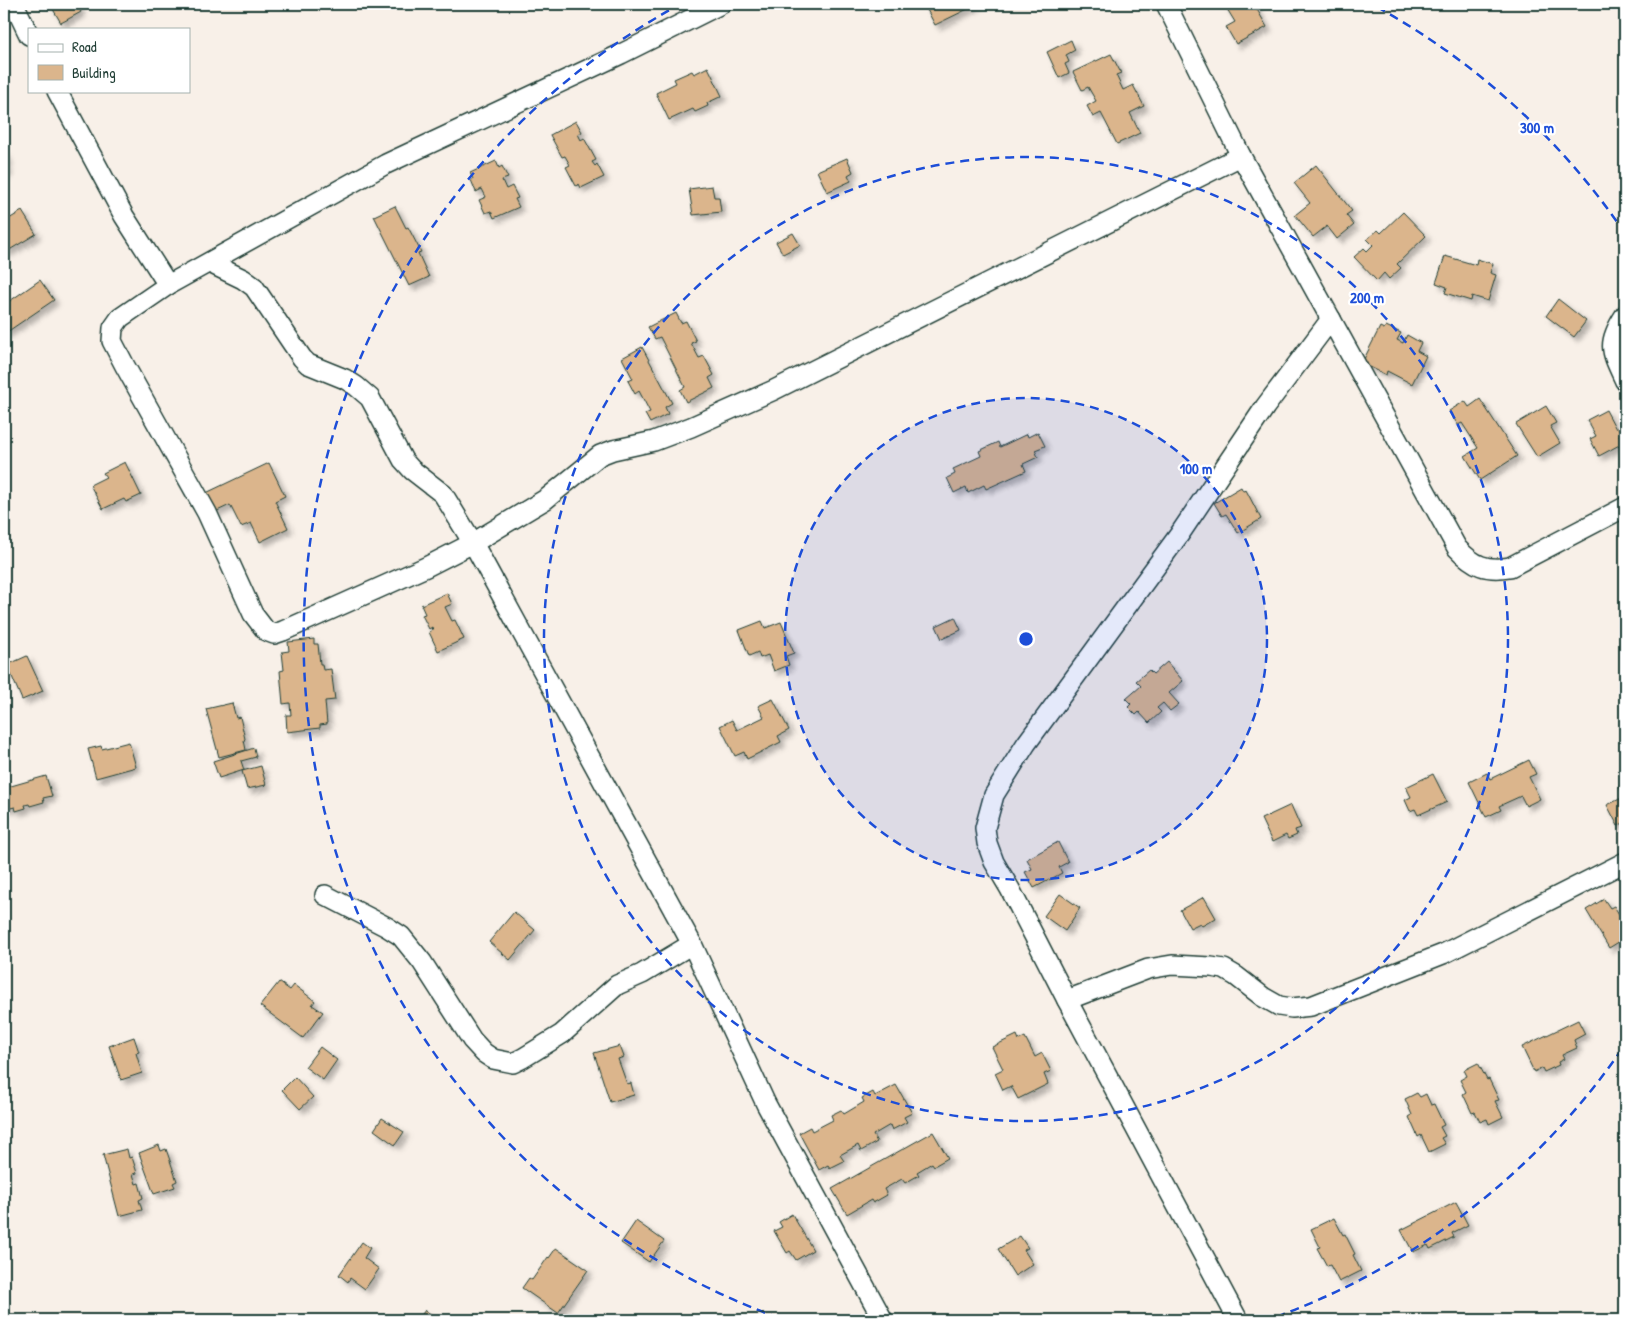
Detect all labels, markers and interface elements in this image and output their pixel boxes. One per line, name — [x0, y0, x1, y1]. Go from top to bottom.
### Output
legend — [28, 28, 190, 92]
text: Road — [72, 36, 97, 57]
text: Building — [72, 62, 116, 83]
text: 300 m — [1520, 117, 1554, 138]
text: 200 m — [1350, 287, 1384, 308]
text: 100 m — [1180, 458, 1212, 479]
centre of rings — [1017, 630, 1035, 648]

